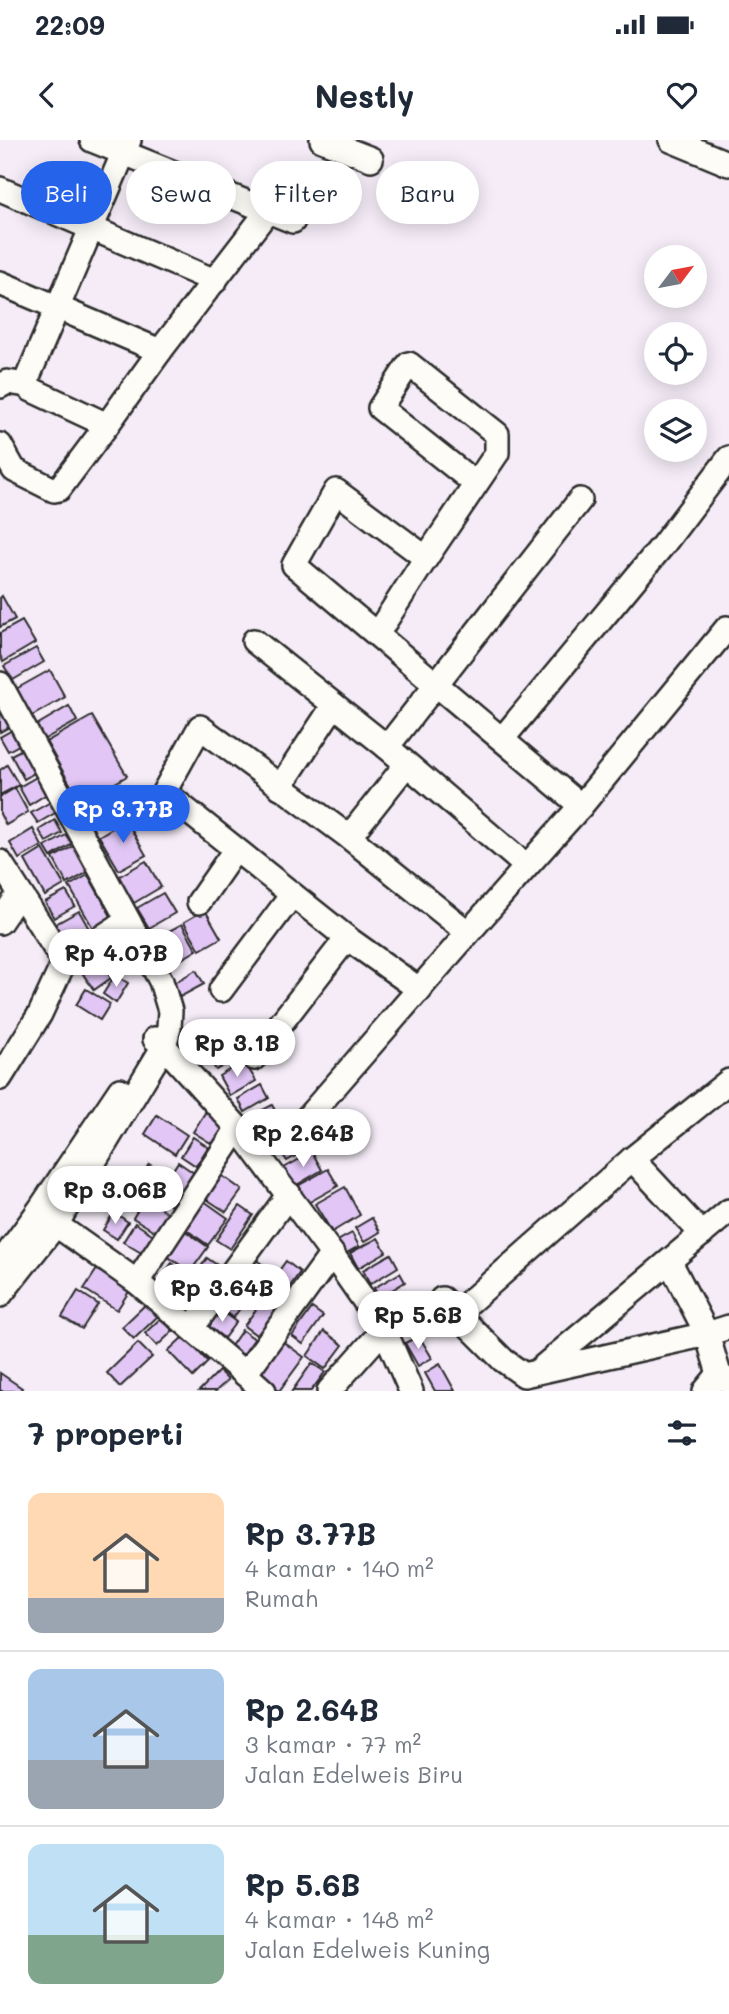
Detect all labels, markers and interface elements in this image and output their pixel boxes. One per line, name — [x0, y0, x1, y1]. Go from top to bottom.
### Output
text: 22:09 — [35, 8, 105, 42]
text: Nestly — [315, 74, 414, 116]
icon: back — [28, 76, 66, 114]
icon: heart — [663, 76, 701, 114]
chip: Beli — [21, 161, 112, 224]
chip: Sewa — [126, 161, 236, 224]
chip: Filter — [250, 161, 362, 224]
chip: Baru — [376, 161, 479, 224]
north arrow — [644, 245, 707, 308]
map controls — [644, 245, 707, 462]
button: locate — [644, 322, 707, 385]
button: layers — [644, 399, 707, 462]
pin: Rp 3.77B — [51, 786, 195, 845]
text: Rp 3.77B — [73, 793, 173, 823]
pin: Rp 4.07B — [44, 930, 188, 989]
text: Rp 4.07B — [64, 937, 168, 967]
pin: Rp 3.1B — [172, 1020, 302, 1079]
text: Rp 3.1B — [194, 1027, 280, 1057]
pin: Rp 2.64B — [231, 1110, 375, 1169]
text: Rp 2.64B — [252, 1117, 354, 1147]
pin: Rp 3.06B — [43, 1166, 187, 1226]
text: Rp 3.06B — [63, 1174, 167, 1204]
pin: Rp 3.64B — [150, 1264, 294, 1324]
text: Rp 3.64B — [170, 1272, 274, 1302]
pin: Rp 5.6B — [353, 1292, 483, 1351]
text: Rp 5.6B — [374, 1299, 462, 1329]
text: 7 properti — [28, 1413, 184, 1453]
icon: filters — [663, 1414, 701, 1452]
text: Rp 3.77B — [245, 1513, 376, 1553]
icon: home — [84, 1521, 168, 1605]
text: 4 kamar · 140 m² — [245, 1553, 434, 1583]
text: Rumah — [245, 1583, 318, 1613]
text: Rp 2.64B — [245, 1689, 379, 1729]
icon: home — [84, 1697, 168, 1781]
text: 3 kamar · 77 m² — [245, 1729, 421, 1759]
text: Jalan Edelweis Biru — [245, 1759, 463, 1789]
text: Rp 5.6B — [245, 1864, 361, 1904]
icon: home — [84, 1872, 168, 1956]
text: 4 kamar · 148 m² — [245, 1904, 433, 1934]
text: Jalan Edelweis Kuning — [245, 1934, 490, 1964]

